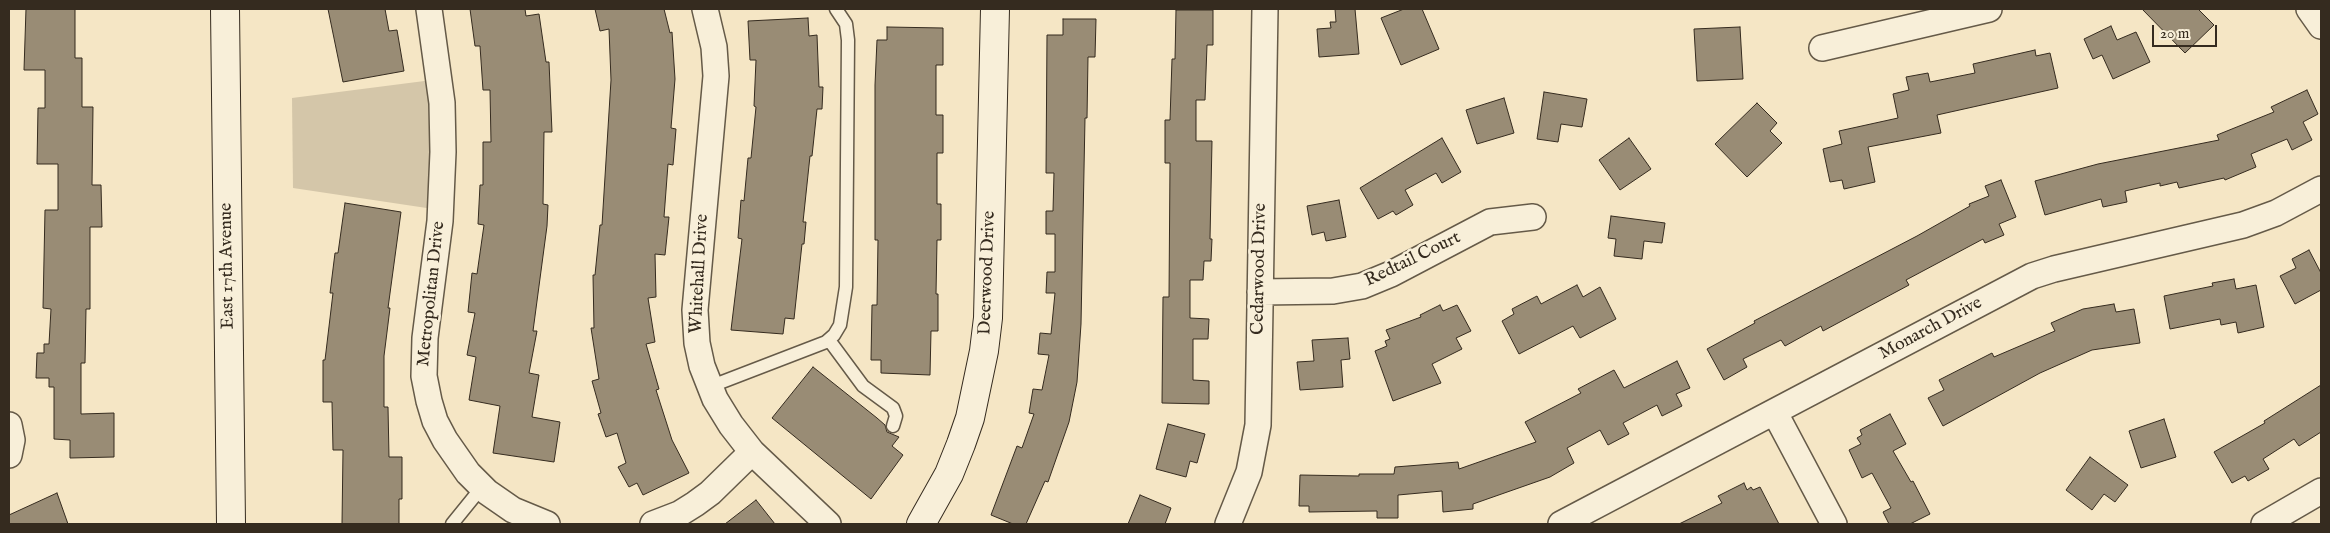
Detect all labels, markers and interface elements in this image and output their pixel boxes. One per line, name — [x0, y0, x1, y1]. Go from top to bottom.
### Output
scale bar — [2155, 15, 2220, 47]
text: 20 m — [2160, 24, 2189, 43]
street label: East 17th Avenue — [216, 203, 240, 329]
street label: Cedarwood Drive — [1248, 203, 1272, 335]
street label: Deerwood Drive — [975, 211, 1001, 335]
street label: Whitehall Drive — [686, 214, 714, 334]
street label: Metropolitan Drive — [414, 220, 450, 368]
street label: Redtail Court — [1362, 228, 1464, 292]
street label: Monarch Drive — [1876, 293, 1986, 365]

